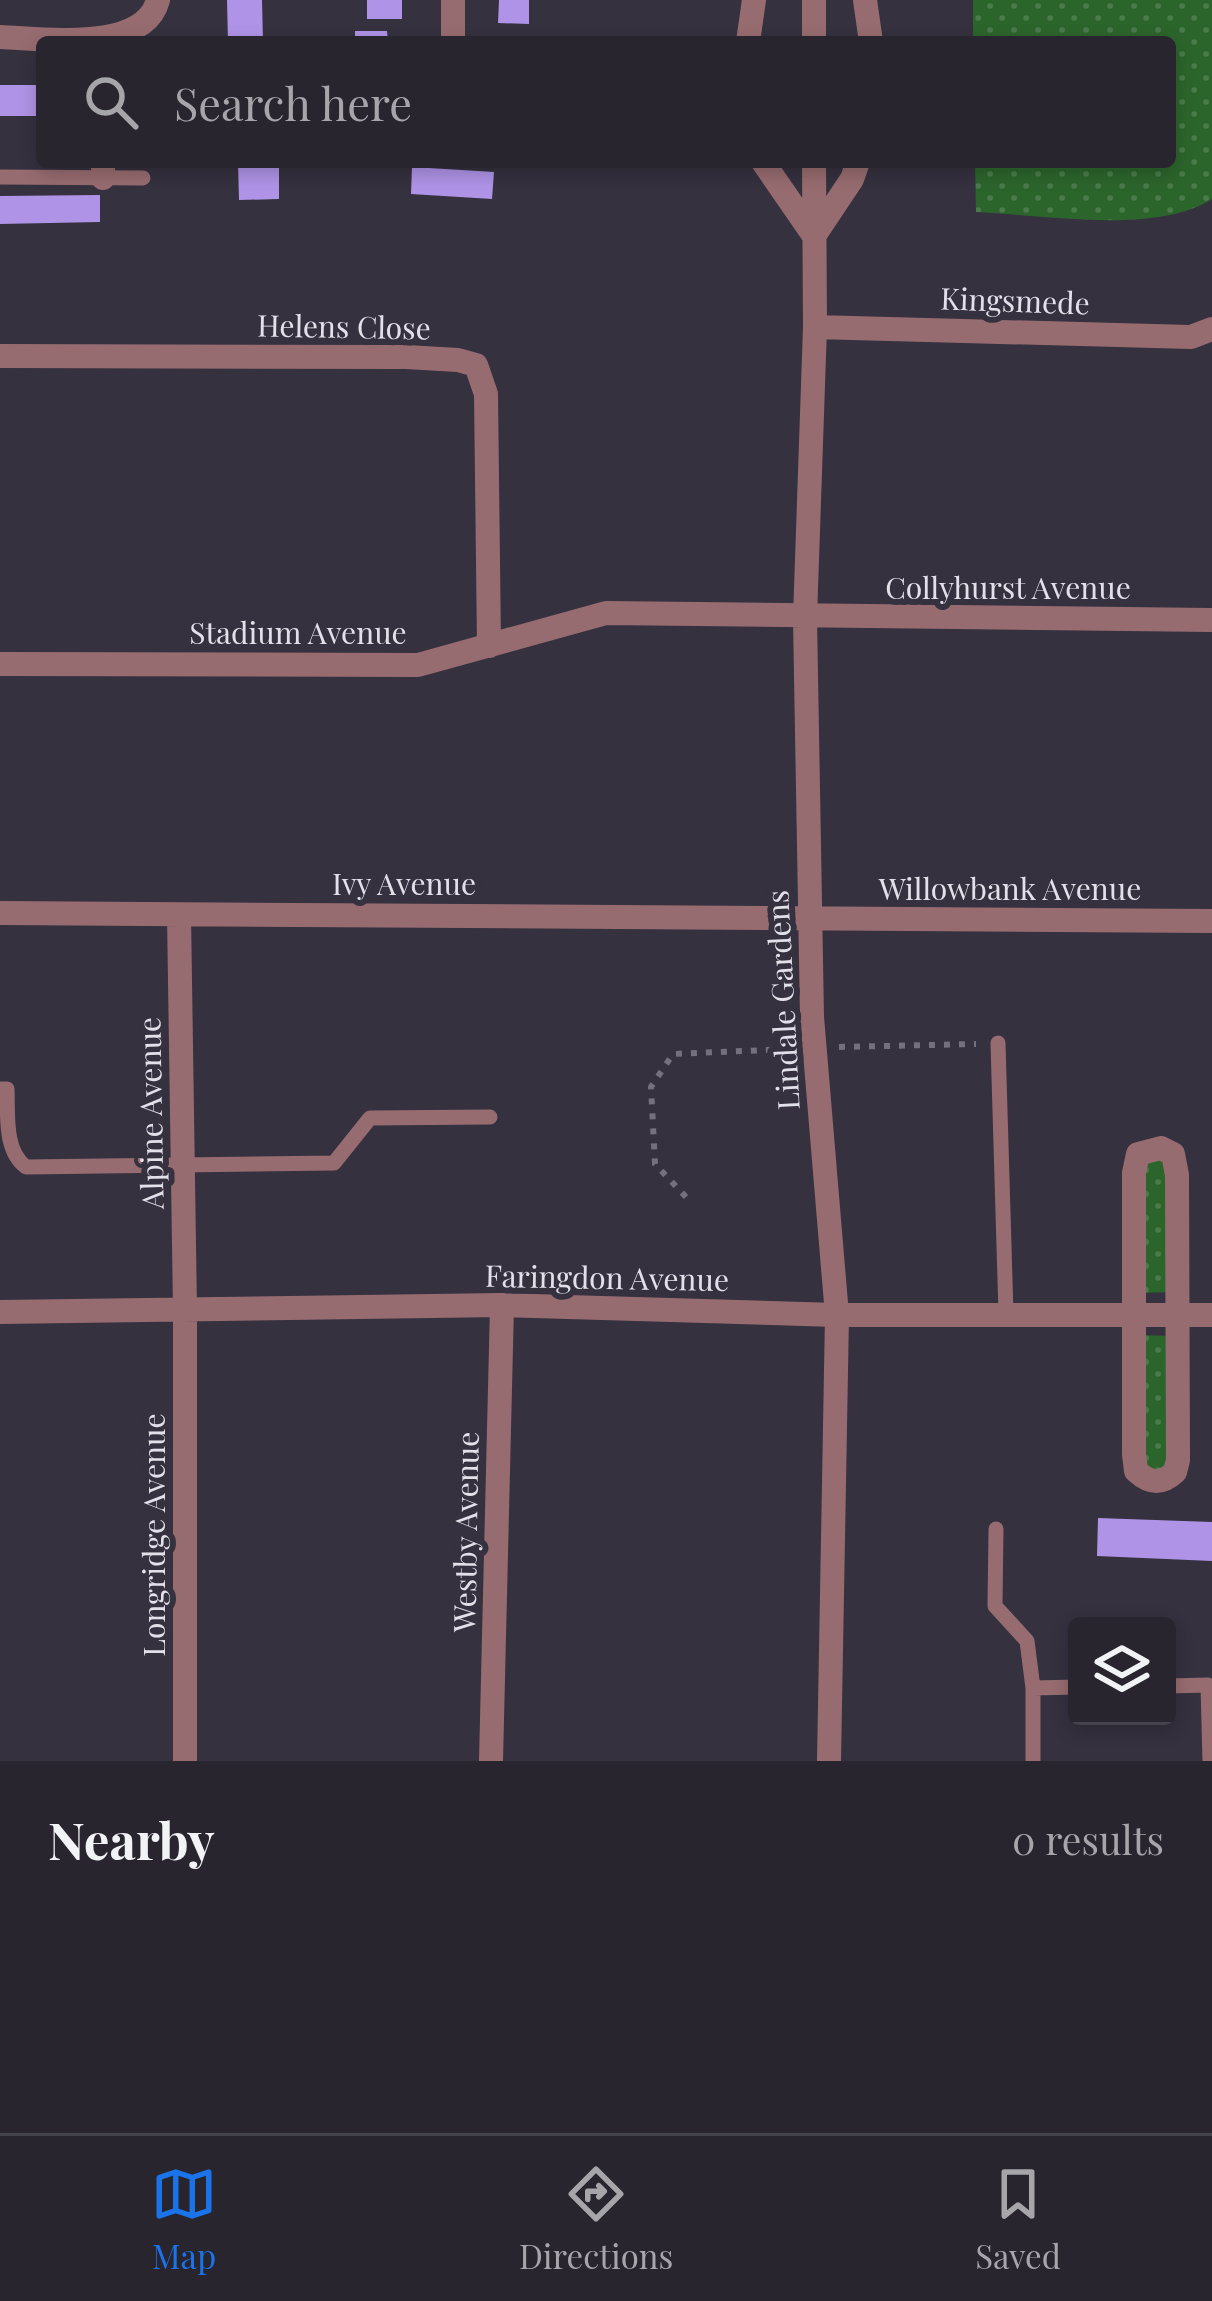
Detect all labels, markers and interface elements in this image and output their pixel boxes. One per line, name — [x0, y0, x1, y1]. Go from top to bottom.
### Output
search box — [36, 36, 1176, 168]
icon: search — [78, 69, 144, 135]
text: Search here — [174, 72, 412, 132]
street label: Kingsmede — [940, 277, 1091, 323]
street label: Helens Close — [257, 304, 431, 348]
street label: Collyhurst Avenue — [885, 567, 1131, 607]
street label: Stadium Avenue — [189, 612, 407, 652]
street label: Ivy Avenue — [332, 863, 476, 903]
street label: Willowbank Avenue — [878, 868, 1141, 908]
street label: Lindale Gardens — [756, 889, 808, 1111]
street label: Alpine Avenue — [128, 1017, 172, 1210]
street label: Faringdon Avenue — [485, 1255, 729, 1299]
street label: Longridge Avenue — [133, 1413, 173, 1657]
street label: Westby Avenue — [443, 1431, 487, 1634]
map controls — [1068, 1617, 1176, 1725]
button: layers — [1068, 1617, 1176, 1725]
text: Nearby — [48, 1805, 214, 1873]
text: 0 results — [1012, 1813, 1164, 1865]
tab: Map — [151, 2161, 217, 2277]
tab: Directions — [519, 2161, 673, 2277]
tab: Saved — [975, 2161, 1061, 2277]

